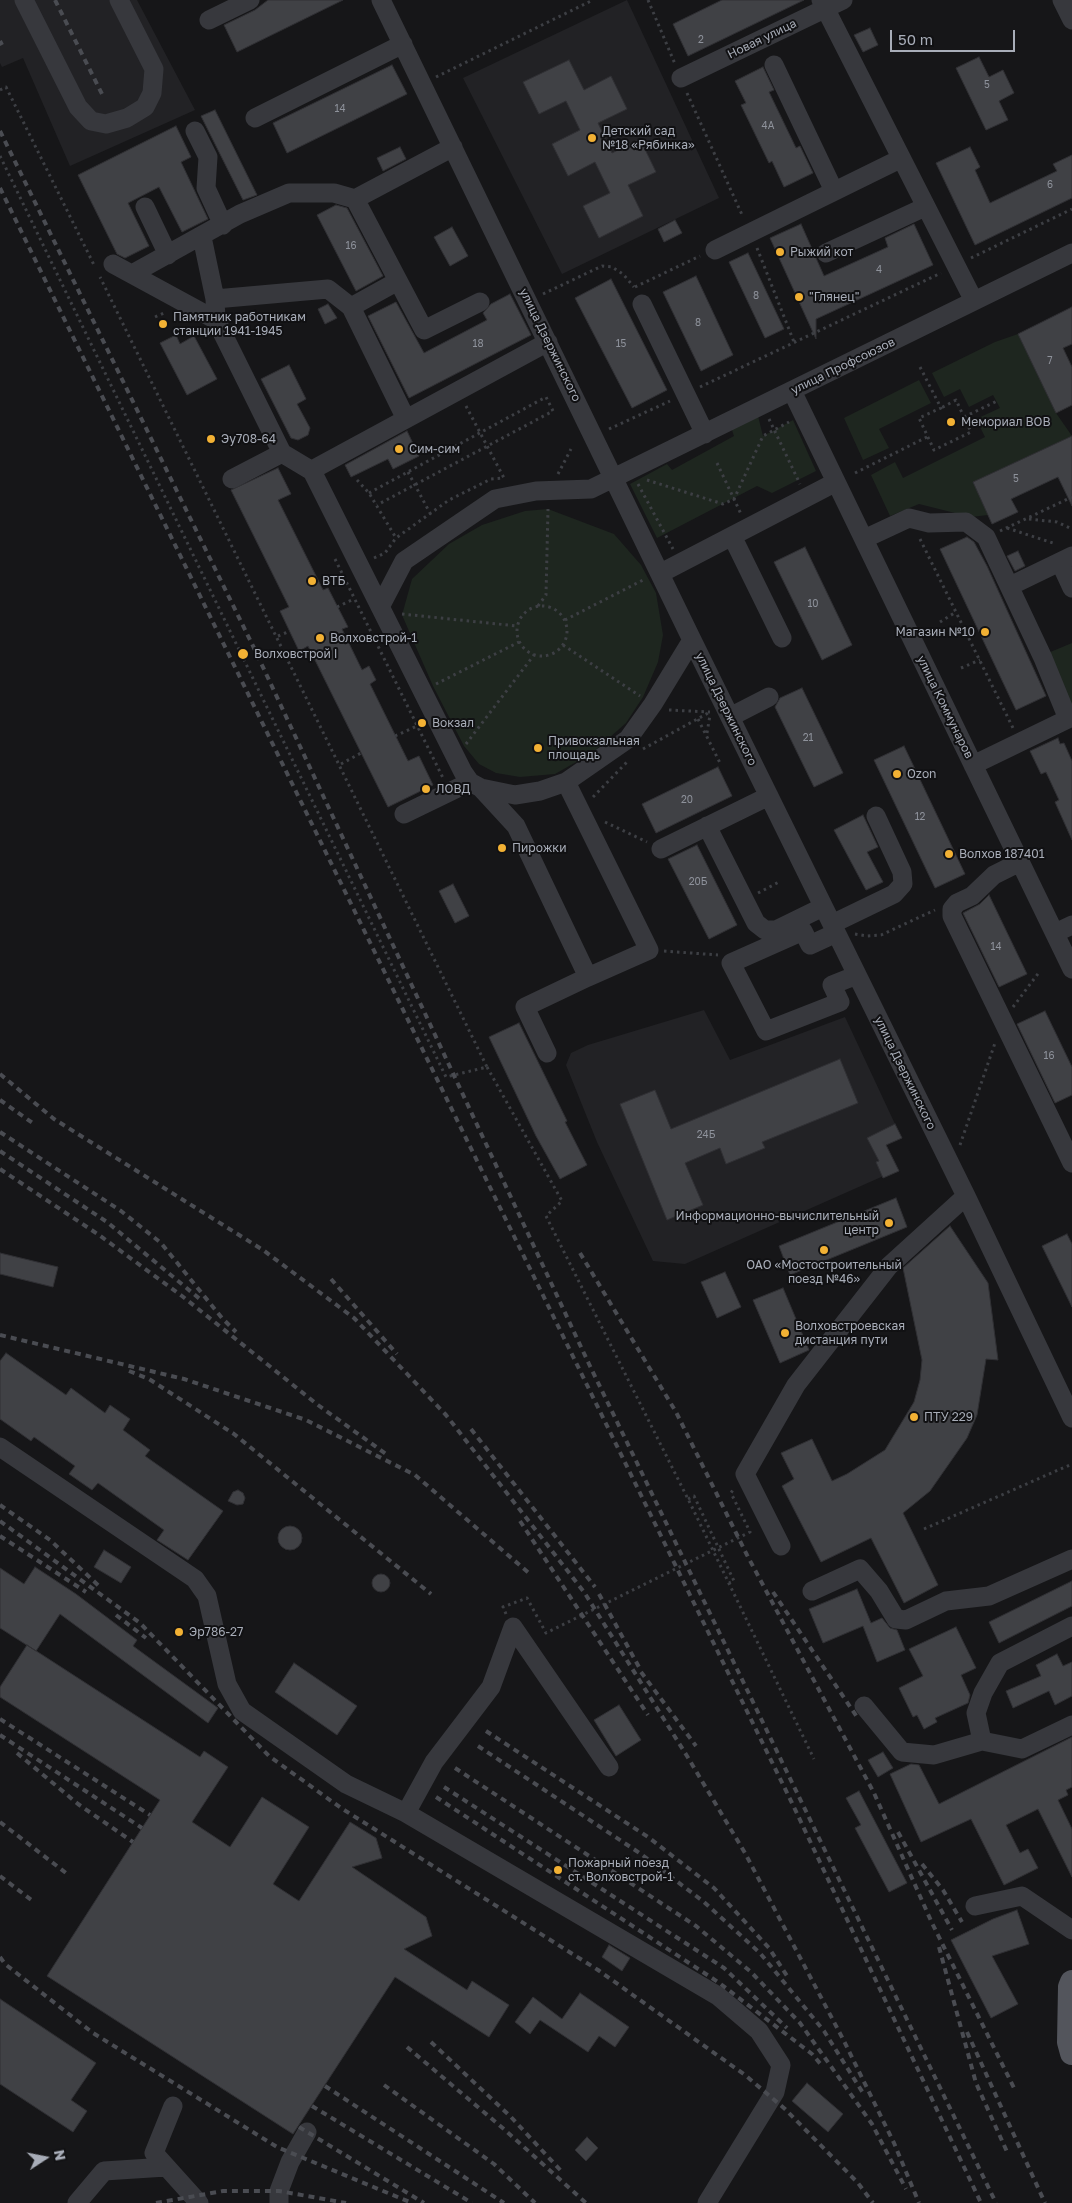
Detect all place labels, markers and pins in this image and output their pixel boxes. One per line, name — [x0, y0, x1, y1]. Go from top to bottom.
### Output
place label: Детский сад №18 «Рябинка» — [602, 124, 695, 152]
marker: Детский сад №18 «Рябинка» — [586, 132, 598, 144]
place label: Рыжий кот — [790, 245, 853, 259]
marker: Рыжий кот — [774, 246, 786, 258]
place label: "Глянец" — [809, 290, 859, 304]
marker: "Глянец" — [793, 291, 805, 303]
place label: Памятник работникам станции 1941-1945 — [173, 310, 306, 338]
marker: Памятник работникам станции 1941-1945 — [157, 318, 169, 330]
place label: Мемориал ВОВ — [961, 415, 1050, 429]
marker: Мемориал ВОВ — [945, 416, 957, 428]
place label: Эу708-64 — [221, 432, 276, 446]
marker: Эу708-64 — [205, 433, 217, 445]
place label: Сим-сим — [409, 442, 460, 456]
marker: Сим-сим — [393, 443, 405, 455]
place label: ВТБ — [322, 574, 345, 588]
marker: ВТБ — [306, 575, 318, 587]
place label: Магазин №10 — [896, 625, 975, 639]
marker: Магазин №10 — [979, 626, 991, 638]
place label: Волховстрой-1 — [330, 631, 417, 645]
marker: Волховстрой-1 — [314, 632, 326, 644]
marker: Волховстрой I — [236, 647, 250, 661]
place label: Волховстрой I — [254, 647, 338, 661]
place label: Вокзал — [432, 716, 474, 730]
marker: Вокзал — [416, 717, 428, 729]
place label: Привокзальная площадь — [548, 734, 640, 762]
marker: Привокзальная площадь — [532, 742, 544, 754]
place label: Ozon — [907, 767, 936, 781]
marker: Ozon — [891, 768, 903, 780]
place label: ЛОВД — [436, 782, 470, 796]
marker: ЛОВД — [420, 783, 432, 795]
place label: Пирожки — [512, 841, 566, 855]
marker: Пирожки — [496, 842, 508, 854]
place label: Волхов 187401 — [959, 847, 1045, 861]
marker: Волхов 187401 — [943, 848, 955, 860]
place label: Информационно-вычислительный центр — [676, 1209, 879, 1237]
marker: Информационно-вычислительный центр — [883, 1217, 895, 1229]
marker: ОАО «Мостостроительный поезд №46» — [818, 1244, 830, 1256]
place label: ОАО «Мостостроительный поезд №46» — [746, 1258, 902, 1286]
place label: Волховстроевская дистанция пути — [795, 1319, 905, 1347]
marker: Волховстроевская дистанция пути — [779, 1327, 791, 1339]
place label: ПТУ 229 — [924, 1410, 973, 1424]
marker: ПТУ 229 — [908, 1411, 920, 1423]
place label: Эр786-27 — [189, 1625, 243, 1639]
marker: Эр786-27 — [173, 1626, 185, 1638]
place label: Пожарный поезд ст. Волховстрой-1 — [568, 1856, 673, 1884]
marker: Пожарный поезд ст. Волховстрой-1 — [552, 1864, 564, 1876]

